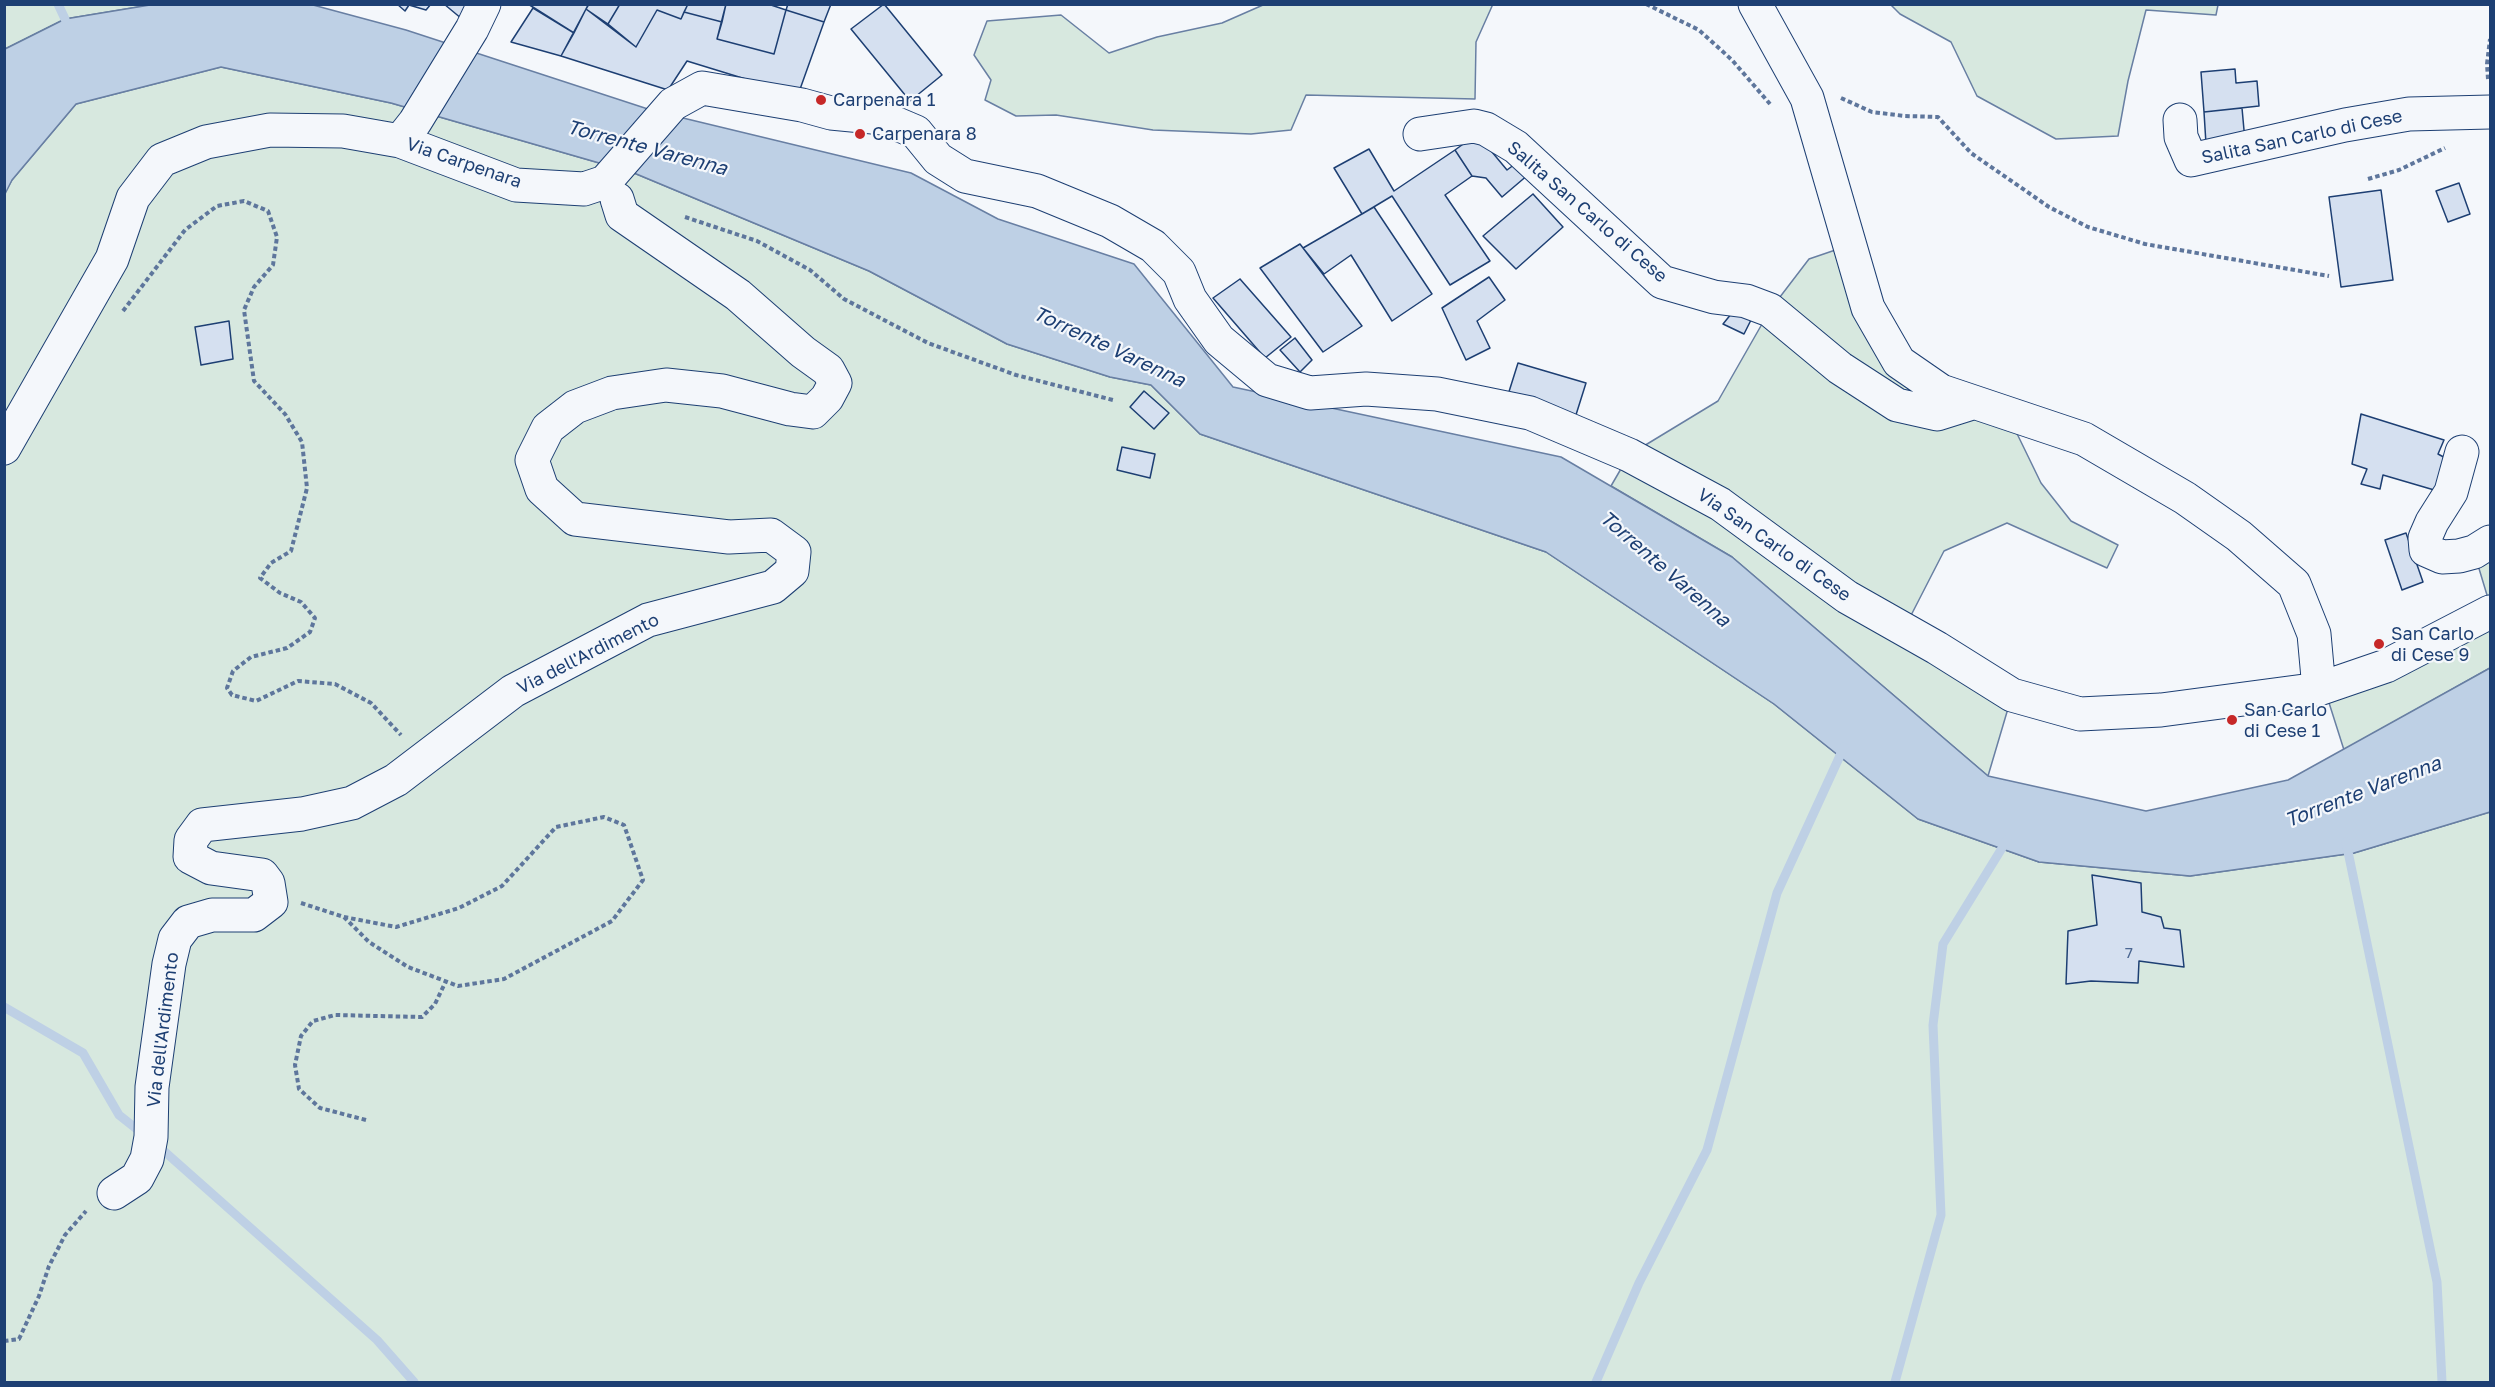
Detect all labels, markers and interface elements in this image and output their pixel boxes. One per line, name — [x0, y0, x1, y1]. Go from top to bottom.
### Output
place label: Carpenara 1 — [833, 89, 935, 111]
marker: Carpenara 1 — [814, 93, 828, 107]
street label: Salita San Carlo di Cese — [2200, 105, 2404, 169]
water label: Torrente Varenna — [564, 115, 730, 181]
place label: Carpenara 8 — [872, 123, 977, 145]
marker: Carpenara 8 — [853, 127, 867, 141]
street label: Via Carpenara — [403, 133, 525, 193]
street label: Salita San Carlo di Cese — [1503, 137, 1671, 287]
water label: Torrente Varenna — [1029, 301, 1189, 393]
street label: Via San Carlo di Cese — [1693, 484, 1855, 606]
water label: Torrente Varenna — [1595, 506, 1735, 632]
street label: Via dell'Ardimento — [513, 609, 663, 699]
place label: San Carlo di Cese 9 — [2391, 623, 2474, 666]
marker: San Carlo di Cese 9 — [2372, 637, 2386, 651]
place label: San Carlo di Cese 1 — [2244, 699, 2327, 742]
marker: San Carlo di Cese 1 — [2225, 713, 2239, 727]
water label: Torrente Varenna — [2282, 751, 2444, 833]
house number: 7 — [2125, 944, 2133, 962]
street label: Via dell'Ardimento — [143, 951, 183, 1109]

